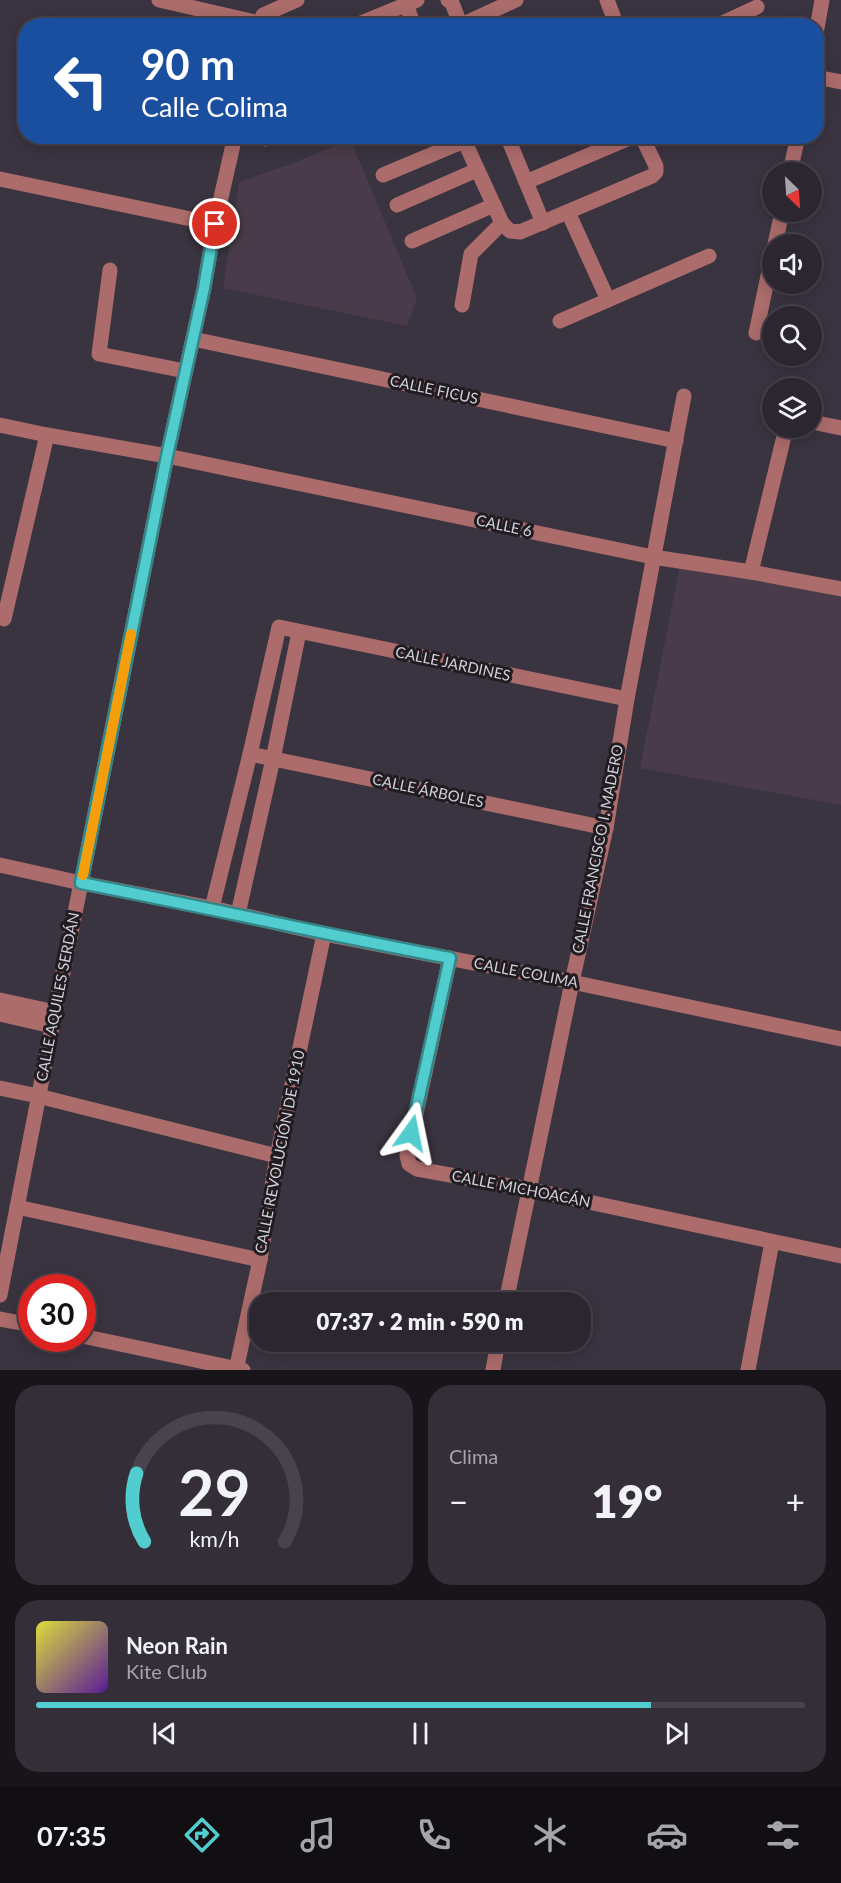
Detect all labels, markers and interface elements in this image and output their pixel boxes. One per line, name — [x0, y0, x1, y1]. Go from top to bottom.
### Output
text: 90 m — [141, 39, 235, 89]
icon: left — [42, 42, 120, 120]
text: Calle Colima — [141, 90, 288, 123]
north arrow — [762, 162, 822, 222]
map controls — [762, 162, 822, 438]
pin — [189, 198, 240, 249]
icon: arrive — [198, 207, 231, 240]
button: sound — [762, 234, 822, 294]
button: search — [762, 306, 822, 366]
street label: CALLE FICUS — [388, 371, 480, 407]
button: layers — [762, 378, 822, 438]
street label: CALLE 6 — [475, 510, 534, 540]
street label: CALLE JARDINES — [394, 642, 512, 684]
street label: CALLE FRANCISCO I. MADERO — [568, 743, 626, 955]
street label: CALLE ÁRBOLES — [371, 769, 486, 811]
street label: CALLE AQUILES SERDÁN — [32, 911, 82, 1083]
street label: CALLE COLIMA — [473, 953, 581, 991]
street label: CALLE REVOLUCIÓN DE 1910 — [250, 1048, 308, 1255]
position arrow — [379, 1101, 443, 1165]
street label: CALLE MICHOACÁN — [450, 1166, 592, 1210]
speed limit sign: 30 — [18, 1274, 96, 1352]
text: 07:37 · 2 min · 590 m — [317, 1308, 523, 1335]
text: Clima — [449, 1444, 498, 1468]
text: 29 — [178, 1454, 250, 1529]
text: 19° — [592, 1474, 662, 1528]
text: − — [449, 1481, 468, 1521]
text: + — [786, 1481, 805, 1521]
text: km/h — [189, 1526, 239, 1552]
text: Neon Rain — [126, 1632, 228, 1659]
text: Kite Club — [126, 1659, 207, 1683]
icon: previous — [148, 1717, 181, 1750]
icon: pause — [404, 1717, 437, 1750]
icon: next — [660, 1717, 693, 1750]
icon: directions — [181, 1814, 223, 1856]
icon: music — [297, 1814, 339, 1856]
icon: phone — [413, 1814, 455, 1856]
icon: climate — [529, 1814, 571, 1856]
icon: car — [646, 1814, 688, 1856]
icon: filters — [762, 1814, 804, 1856]
text: 07:35 — [37, 1819, 107, 1852]

